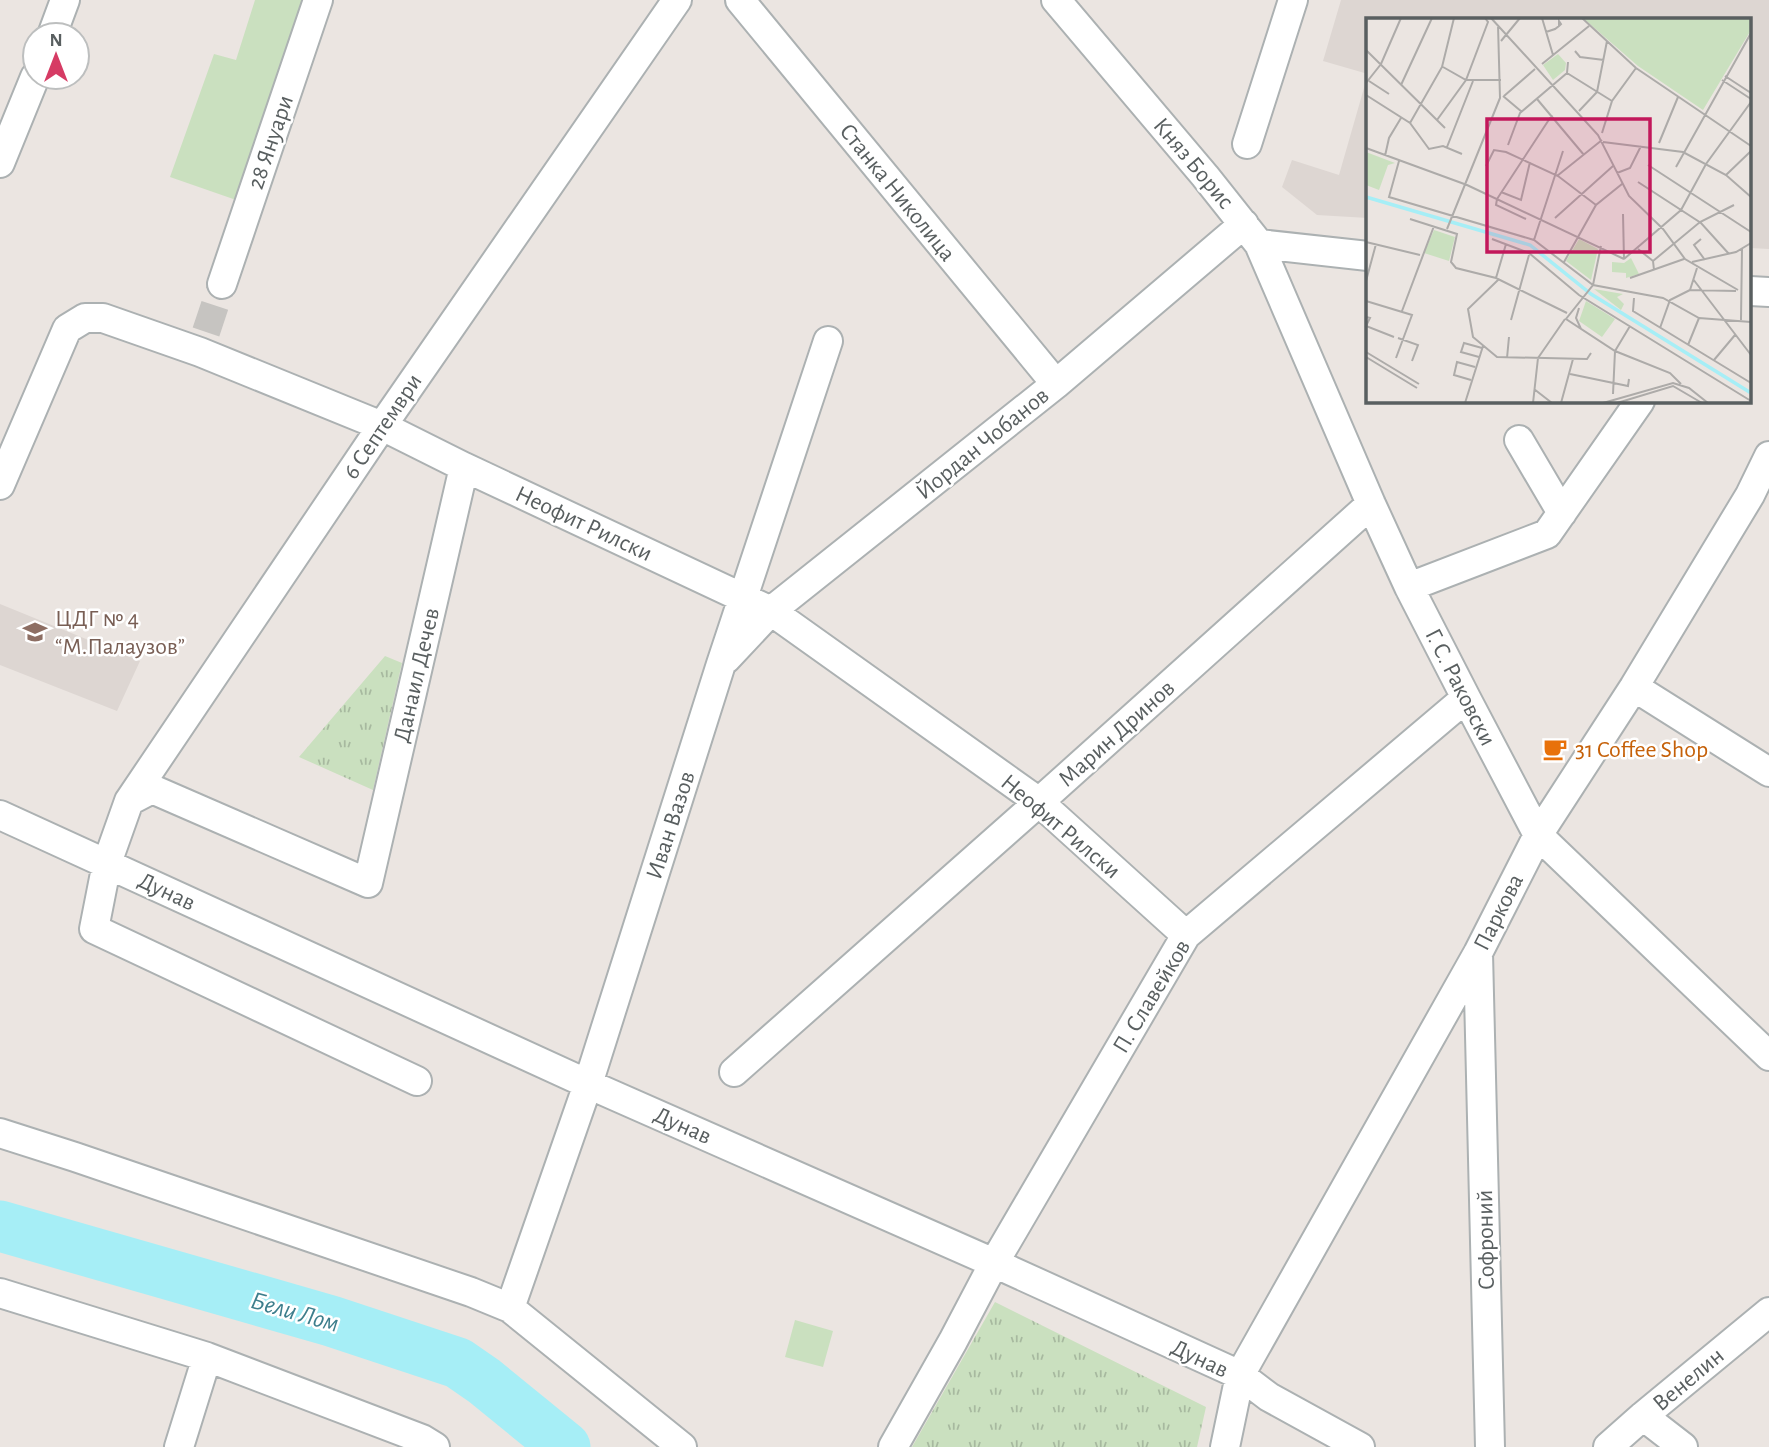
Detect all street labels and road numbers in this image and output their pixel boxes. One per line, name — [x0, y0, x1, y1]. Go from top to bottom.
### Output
street label: 28 Януари — [244, 92, 298, 192]
street label: Княз Борис — [1148, 114, 1238, 214]
street label: Станка Николица — [835, 119, 960, 266]
street label: 6 Септември — [339, 370, 427, 484]
street label: Йордан Чобанов — [912, 383, 1054, 504]
street label: Неофит Рилски — [511, 482, 656, 566]
street label: Данаил Дечев — [390, 605, 444, 745]
street label: Г. С. Раковски — [1420, 625, 1500, 750]
street label: Марин Дринов — [1054, 676, 1179, 792]
street label: Иван Вазов — [642, 768, 700, 882]
street label: Неофит Рилски — [996, 770, 1125, 884]
street label: Дунав — [134, 868, 199, 915]
street label: Паркова — [1469, 870, 1528, 955]
street label: П. Славейков — [1109, 936, 1195, 1057]
street label: Дунав — [650, 1103, 715, 1149]
street label: Софроний — [1473, 1190, 1499, 1290]
street label: Дунав — [1167, 1335, 1232, 1382]
street label: Венелин — [1649, 1343, 1729, 1416]

